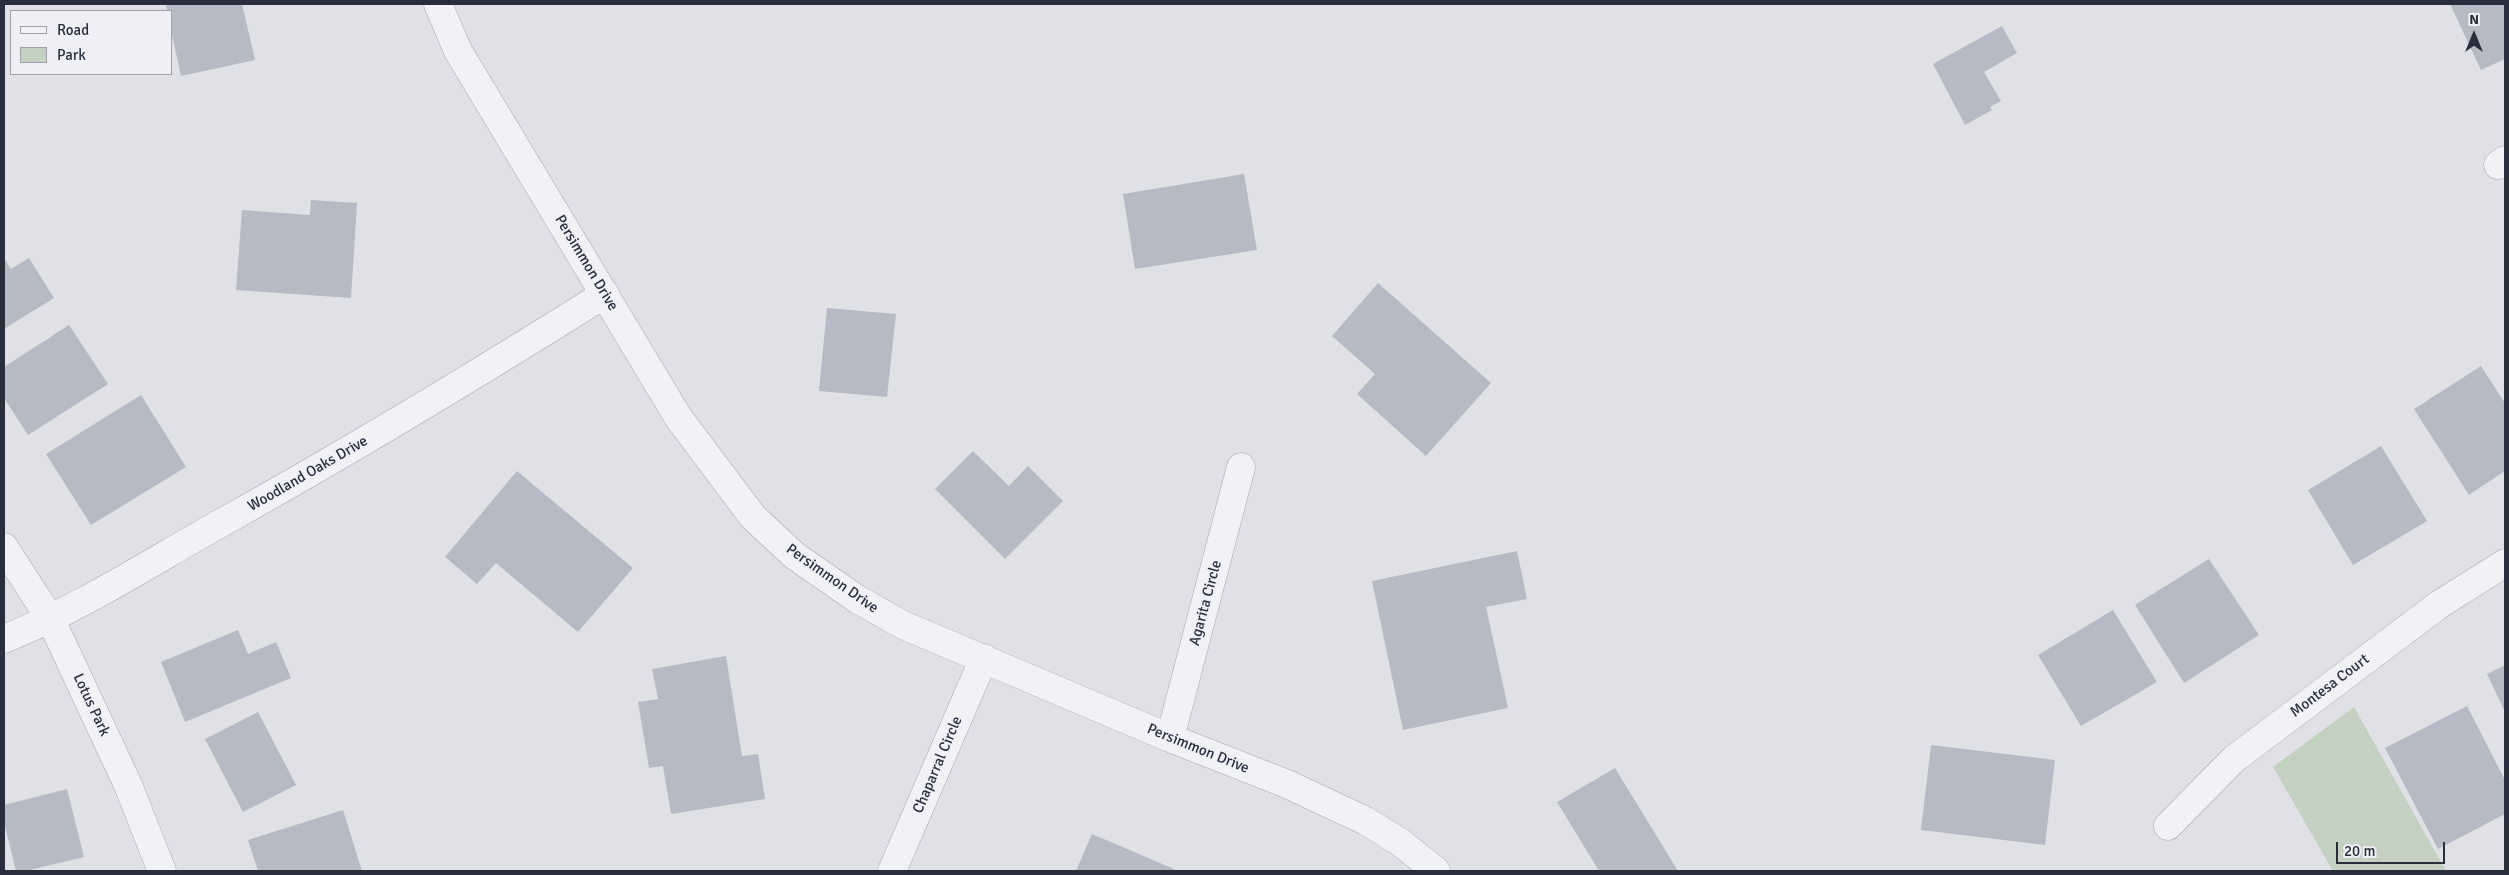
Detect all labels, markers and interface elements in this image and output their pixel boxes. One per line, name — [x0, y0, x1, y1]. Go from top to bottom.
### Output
legend — [10, 10, 172, 75]
north arrow — [2449, 10, 2499, 60]
text: N — [2469, 11, 2479, 28]
text: Road — [57, 21, 89, 39]
text: Park — [57, 46, 86, 64]
street label: Persimmon Drive — [550, 212, 622, 314]
street label: Woodland Oaks Drive — [245, 432, 371, 516]
street label: Persimmon Drive — [782, 541, 882, 617]
street label: Agarita Circle — [1186, 558, 1226, 648]
street label: Montesa Court — [2287, 650, 2373, 722]
street label: Lotus Park — [69, 671, 113, 739]
street label: Chaparral Circle — [909, 714, 967, 816]
street label: Persimmon Drive — [1144, 720, 1252, 778]
scale bar — [2339, 832, 2448, 864]
text: 20 m — [2344, 842, 2375, 860]

